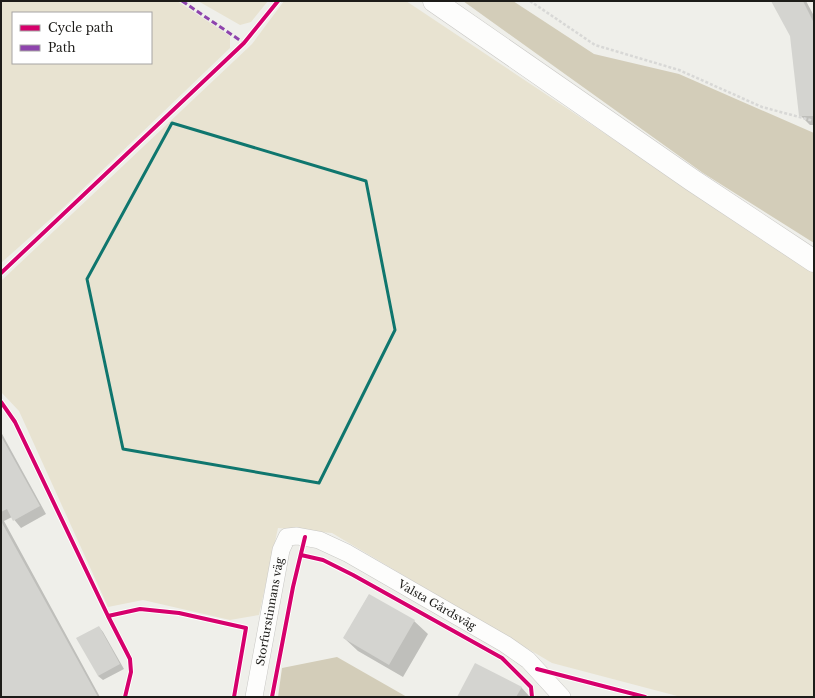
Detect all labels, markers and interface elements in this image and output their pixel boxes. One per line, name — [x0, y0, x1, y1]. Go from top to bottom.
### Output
legend — [12, 12, 152, 64]
text: Cycle path — [48, 20, 113, 35]
text: Path — [48, 40, 76, 55]
street label: Storfurstinnans väg — [253, 556, 287, 667]
street label: Valsta Gårdsväg — [395, 576, 479, 633]

